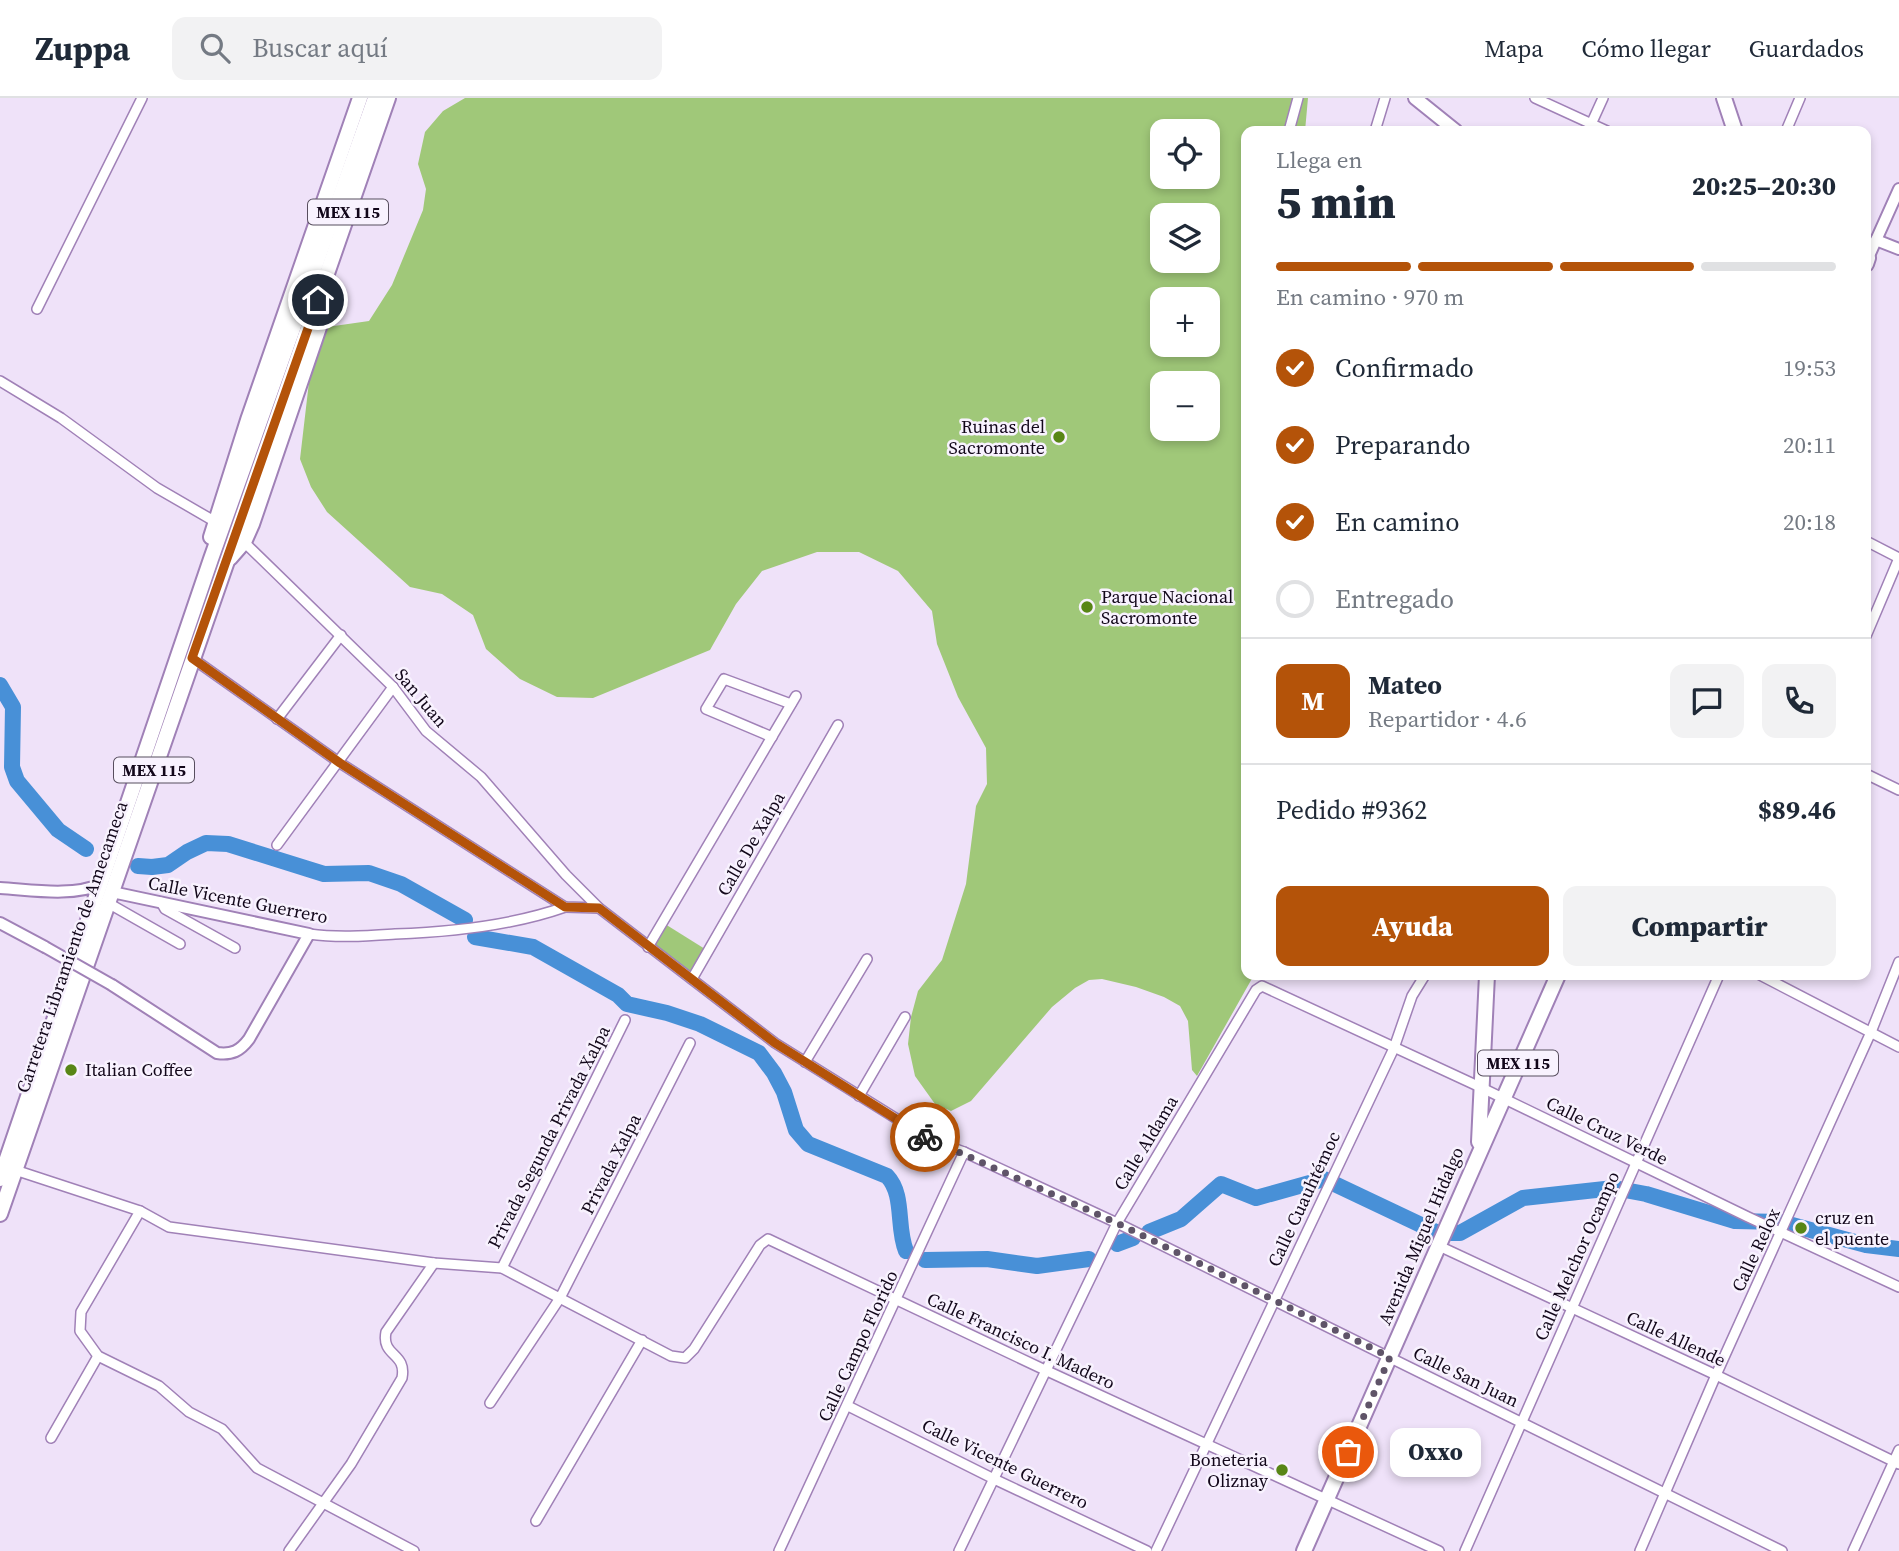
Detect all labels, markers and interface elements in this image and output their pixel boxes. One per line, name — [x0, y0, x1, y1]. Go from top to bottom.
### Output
search box — [172, 17, 662, 80]
text: Zuppa — [35, 26, 130, 71]
icon: search — [196, 29, 234, 67]
text: Buscar aquí — [252, 30, 388, 66]
text: Mapa — [1484, 32, 1543, 65]
text: Cómo llegar — [1581, 32, 1711, 65]
text: Guardados — [1749, 32, 1864, 65]
map controls — [1150, 119, 1220, 441]
button: locate — [1150, 119, 1220, 189]
text: Llega en — [1276, 144, 1362, 176]
text: 20:25–20:30 — [1692, 168, 1836, 204]
text: 5 min — [1276, 170, 1396, 233]
road number: MEX 115 — [308, 200, 388, 224]
button: layers — [1150, 203, 1220, 273]
pin — [288, 270, 348, 330]
icon: home — [299, 281, 337, 319]
text: En camino · 970 m — [1276, 281, 1464, 313]
button: + — [1150, 287, 1220, 357]
icon: check — [1276, 349, 1314, 387]
text: Confirmado — [1335, 350, 1474, 386]
text: 19:53 — [1783, 352, 1836, 384]
button: − — [1150, 371, 1220, 441]
place label: Ruinas del Sacromonte — [949, 414, 1045, 460]
icon: check — [1276, 426, 1314, 464]
text: Preparando — [1335, 427, 1471, 463]
marker: Ruinas del Sacromonte — [1051, 429, 1067, 445]
text: 20:11 — [1783, 429, 1836, 461]
icon: check — [1276, 503, 1314, 541]
text: En camino — [1335, 504, 1460, 540]
text: 20:18 — [1783, 506, 1836, 538]
text: Entregado — [1335, 581, 1454, 617]
place label: Parque Nacional Sacromonte — [1101, 584, 1233, 630]
marker: Parque Nacional Sacromonte — [1079, 599, 1095, 615]
street label: San Juan — [389, 663, 454, 733]
button: chat — [1670, 664, 1744, 738]
button: phone — [1762, 664, 1836, 738]
text: Mateo — [1368, 667, 1442, 703]
text: M — [1301, 683, 1325, 719]
text: Repartidor · 4.6 — [1368, 703, 1527, 735]
road number: MEX 115 — [114, 758, 194, 782]
street label: Calle De Xalpa — [711, 786, 791, 900]
text: Pedido #9362 — [1276, 792, 1427, 828]
text: $89.46 — [1758, 792, 1836, 828]
street label: Carretera Libramiento de Amecameca — [10, 797, 134, 1096]
street label: Calle Vicente Guerrero — [146, 870, 330, 929]
button: Ayuda — [1276, 886, 1549, 966]
button: Compartir — [1563, 886, 1836, 966]
street label: Privada Segunda Privada Xalpa — [483, 1022, 615, 1252]
road number: MEX 115 — [1478, 1051, 1558, 1076]
place label: Italian Coffee — [85, 1057, 193, 1082]
marker: Italian Coffee — [63, 1062, 79, 1078]
street label: Calle Aldama — [1107, 1090, 1184, 1195]
street label: Calle Cruz Verde — [1542, 1090, 1672, 1171]
courier — [890, 1102, 960, 1172]
street label: Privada Xalpa — [576, 1110, 646, 1218]
icon: bike — [906, 1118, 944, 1156]
street label: Calle Cuauhtémoc — [1261, 1127, 1346, 1271]
street label: Avenida Miguel Hidalgo — [1372, 1143, 1469, 1329]
street label: Calle Melchor Ocampo — [1528, 1167, 1625, 1344]
street label: Calle Relox — [1725, 1203, 1786, 1296]
place label: cruz en el puente — [1815, 1205, 1889, 1251]
marker: cruz en el puente — [1793, 1220, 1809, 1236]
street label: Calle Campo Florido — [811, 1266, 904, 1426]
street label: Calle Francisco I. Madero — [923, 1286, 1119, 1395]
street label: Calle Allende — [1623, 1305, 1730, 1372]
street label: Calle San Juan — [1409, 1340, 1523, 1413]
street label: Calle Vicente Guerrero — [918, 1412, 1093, 1515]
pin — [1318, 1422, 1378, 1482]
callout: Oxxo — [1390, 1428, 1481, 1476]
icon: bag — [1329, 1433, 1367, 1471]
text: Oxxo — [1408, 1436, 1463, 1468]
place label: Boneteria Oliznay — [1190, 1447, 1269, 1493]
marker: Boneteria Oliznay — [1274, 1462, 1290, 1478]

